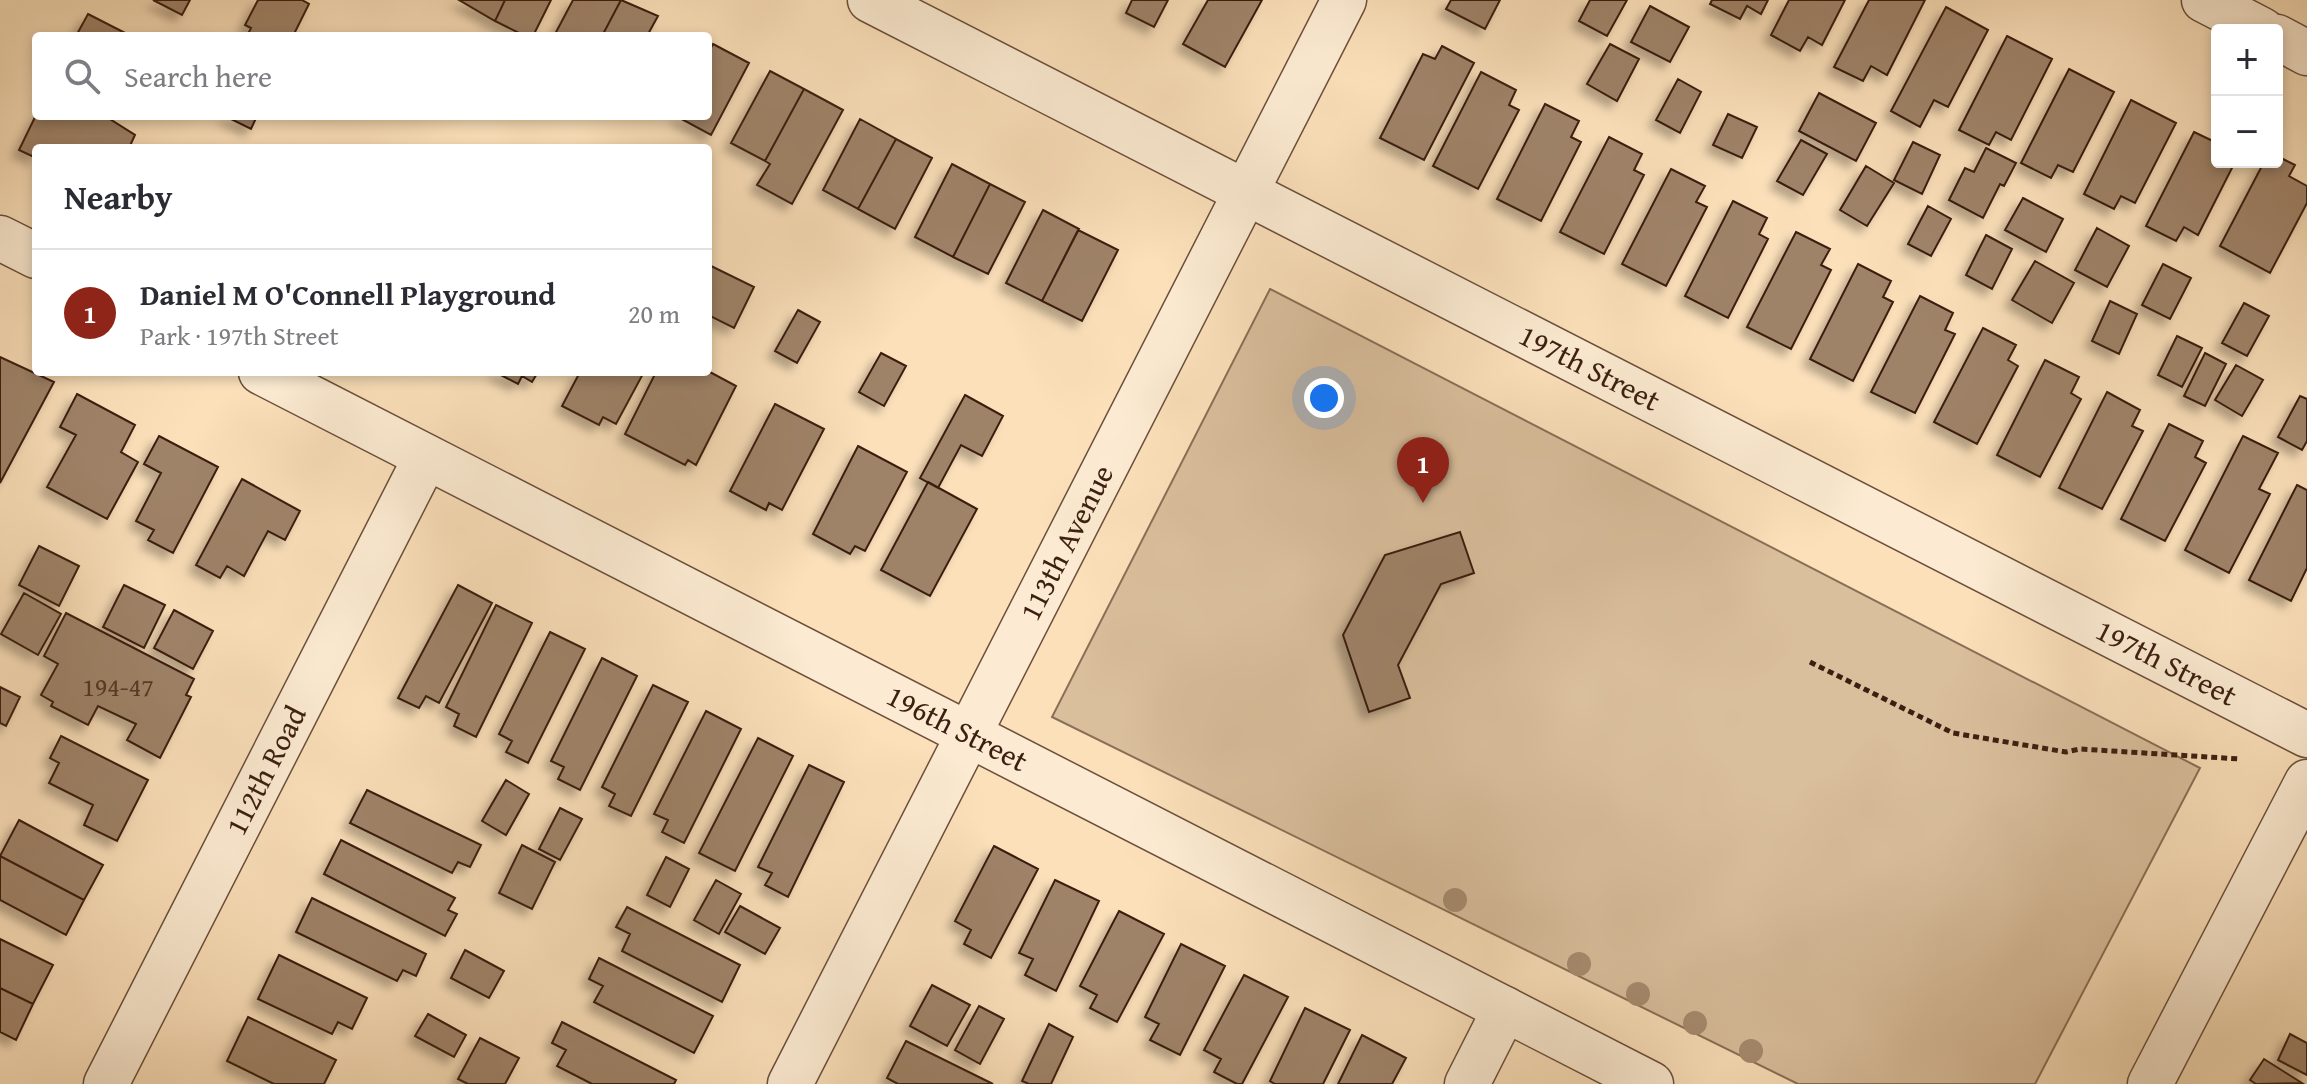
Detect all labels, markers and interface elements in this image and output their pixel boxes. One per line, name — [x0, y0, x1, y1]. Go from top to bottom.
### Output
map controls — [2211, 24, 2283, 168]
button: + — [2211, 24, 2283, 96]
search box — [32, 32, 712, 120]
icon: search — [60, 54, 104, 98]
text: Search here — [124, 54, 272, 98]
button: − — [2211, 96, 2283, 168]
text: Nearby — [64, 172, 173, 221]
text: Daniel M O'Connell Playground — [140, 272, 555, 316]
text: 1 — [83, 294, 97, 333]
text: 20 m — [628, 294, 680, 333]
street label: 197th Street — [1512, 313, 1668, 422]
text: Park · 197th Street — [140, 316, 339, 355]
your location — [1304, 378, 1344, 418]
pin: 1 — [1397, 437, 1449, 503]
street label: 113th Avenue — [1008, 457, 1124, 628]
street label: 197th Street — [2088, 608, 2245, 717]
house number: 194-47 — [82, 667, 154, 706]
street label: 196th Street — [879, 673, 1036, 782]
street label: 112th Road — [214, 698, 317, 842]

